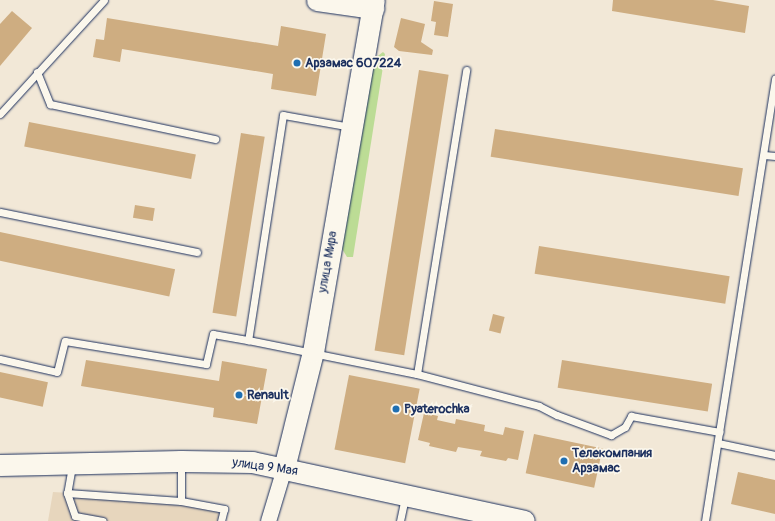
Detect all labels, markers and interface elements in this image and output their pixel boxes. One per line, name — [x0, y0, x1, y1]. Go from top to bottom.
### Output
place label: Арзамас 607224 — [305, 55, 401, 71]
marker: Арзамас 607224 — [292, 58, 302, 68]
street label: улица Мира — [315, 230, 341, 294]
place label: Renault — [247, 387, 289, 403]
marker: Renault — [234, 390, 244, 400]
place label: Pyaterochka — [404, 401, 470, 417]
marker: Pyaterochka — [391, 404, 401, 414]
place label: Телекомпания Арзамас — [572, 446, 652, 477]
street label: улица 9 Мая — [231, 455, 299, 479]
marker: Телекомпания Арзамас — [559, 456, 569, 466]

